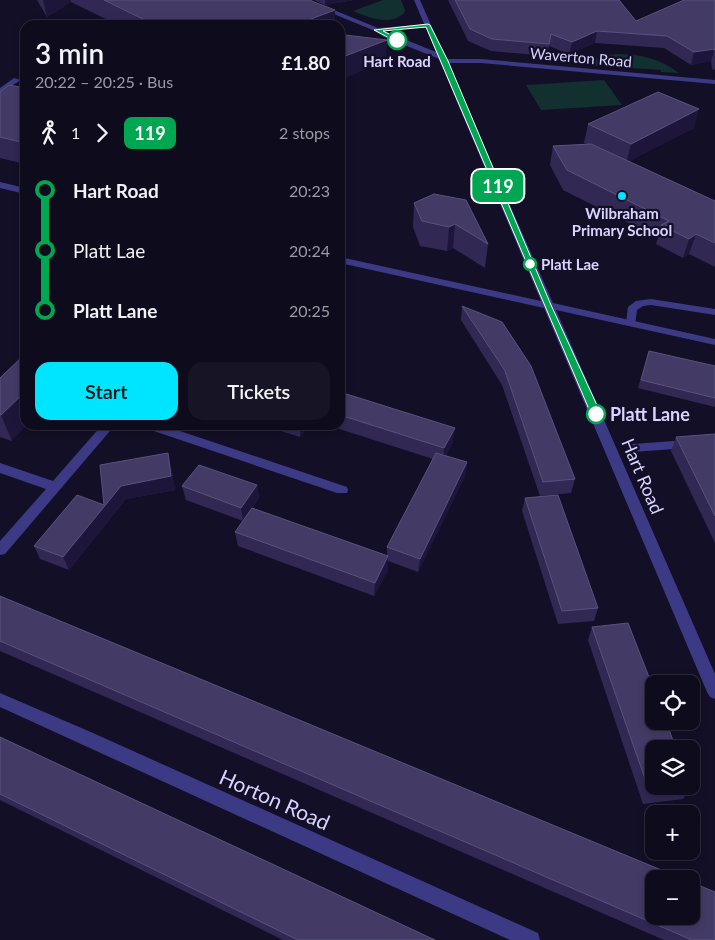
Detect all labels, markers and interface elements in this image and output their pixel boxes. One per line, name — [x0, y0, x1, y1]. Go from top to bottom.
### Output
marker: Hart Road — [387, 30, 407, 50]
text: 3 min — [35, 36, 104, 70]
street label: Waverton Road — [529, 44, 633, 70]
text: £1.80 — [281, 51, 330, 74]
place label: Hart Road — [363, 52, 431, 70]
text: 20:22 – 20:25 · Bus — [35, 72, 173, 91]
icon: walk — [35, 119, 63, 147]
icon: forward — [88, 119, 116, 147]
text: 119 — [134, 122, 166, 144]
text: 1 — [71, 123, 80, 142]
text: 2 stops — [279, 123, 330, 142]
line badge: 119 — [469, 170, 527, 202]
text: 119 — [482, 175, 514, 197]
text: Hart Road — [73, 179, 159, 202]
text: 20:23 — [289, 181, 330, 200]
marker: Wilbraham Primary School — [616, 190, 628, 202]
place label: Wilbraham Primary School — [572, 204, 672, 239]
text: Platt Lae — [73, 239, 145, 262]
text: 20:24 — [289, 241, 330, 260]
place label: Platt Lae — [541, 255, 599, 273]
marker: Platt Lae — [523, 257, 537, 271]
text: Platt Lane — [73, 299, 157, 322]
text: 20:25 — [289, 301, 330, 320]
button: Start — [35, 362, 178, 420]
button: Tickets — [188, 362, 330, 420]
place label: Platt Lane — [610, 403, 690, 425]
marker: Platt Lane — [586, 404, 606, 424]
street label: Hart Road — [617, 435, 669, 517]
map controls — [645, 675, 700, 925]
button: locate — [645, 675, 700, 730]
button: layers — [645, 740, 700, 795]
street label: Horton Road — [216, 764, 334, 834]
button: + — [645, 805, 700, 860]
button: − — [645, 870, 700, 925]

